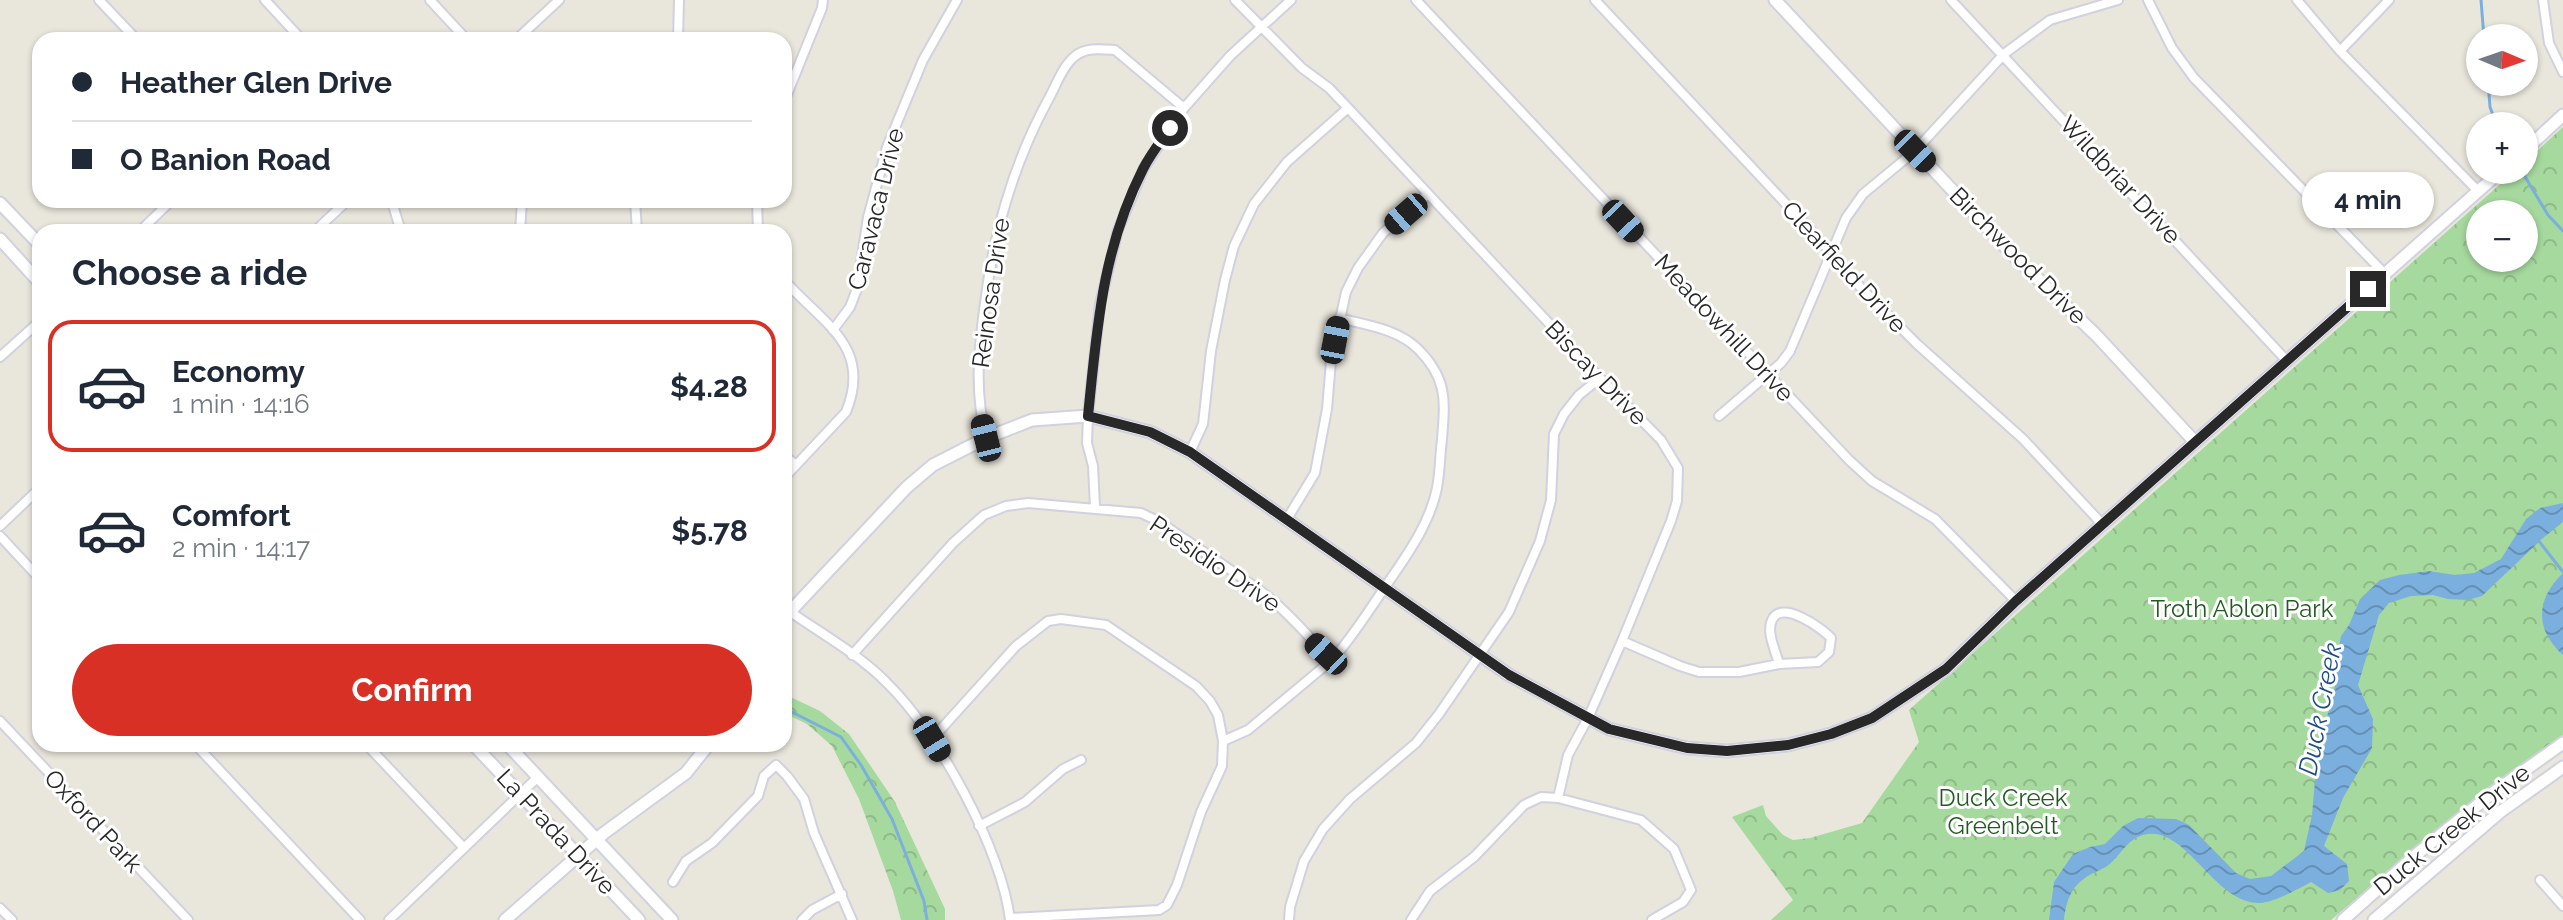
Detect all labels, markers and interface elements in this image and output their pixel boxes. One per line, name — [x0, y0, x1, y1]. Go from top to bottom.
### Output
north arrow — [2466, 24, 2538, 96]
map controls — [2466, 24, 2538, 272]
text: Heather Glen Drive — [120, 65, 392, 100]
route start — [1152, 110, 1188, 146]
street label: Wildbriar Drive — [2054, 110, 2187, 250]
button: + — [2466, 112, 2538, 184]
street label: Caravaca Drive — [841, 125, 910, 293]
car — [1890, 125, 1940, 177]
text: O Banion Road — [120, 142, 331, 177]
callout: 4 min — [2302, 173, 2434, 229]
street label: Birchwood Drive — [1944, 181, 2093, 330]
text: 4 min — [2334, 185, 2402, 215]
car — [1380, 189, 1432, 239]
car — [1598, 195, 1648, 247]
street label: Clearfield Drive — [1776, 195, 1913, 339]
button: − — [2466, 200, 2538, 272]
street label: Reinosa Drive — [966, 216, 1015, 370]
street label: Meadowhill Drive — [1649, 248, 1800, 407]
text: Choose a ride — [72, 251, 307, 293]
route end — [2350, 271, 2386, 307]
car — [1319, 314, 1351, 366]
street label: Biscay Drive — [1539, 314, 1653, 431]
icon: car — [76, 350, 148, 422]
text: Economy — [172, 354, 305, 389]
text: $4.28 — [670, 369, 748, 404]
text: 1 min · 14:16 — [172, 389, 310, 419]
car — [969, 412, 1003, 464]
icon: car — [76, 494, 148, 566]
text: Comfort — [172, 498, 291, 533]
street label: Presidio Drive — [1144, 509, 1286, 618]
text: $5.78 — [671, 513, 748, 548]
text: 2 min · 14:17 — [172, 533, 310, 563]
park label: Troth Ablon Park — [2151, 594, 2334, 623]
car — [1300, 629, 1352, 679]
water label: Duck Creek — [2292, 640, 2348, 778]
button: Confirm — [72, 644, 752, 736]
car — [909, 712, 955, 766]
street label: Duck Creek Drive — [2368, 758, 2536, 901]
street label: Oxford Park — [38, 763, 148, 878]
street label: La Prada Drive — [491, 763, 622, 900]
park label: Duck Creek Greenbelt — [1939, 783, 2068, 840]

